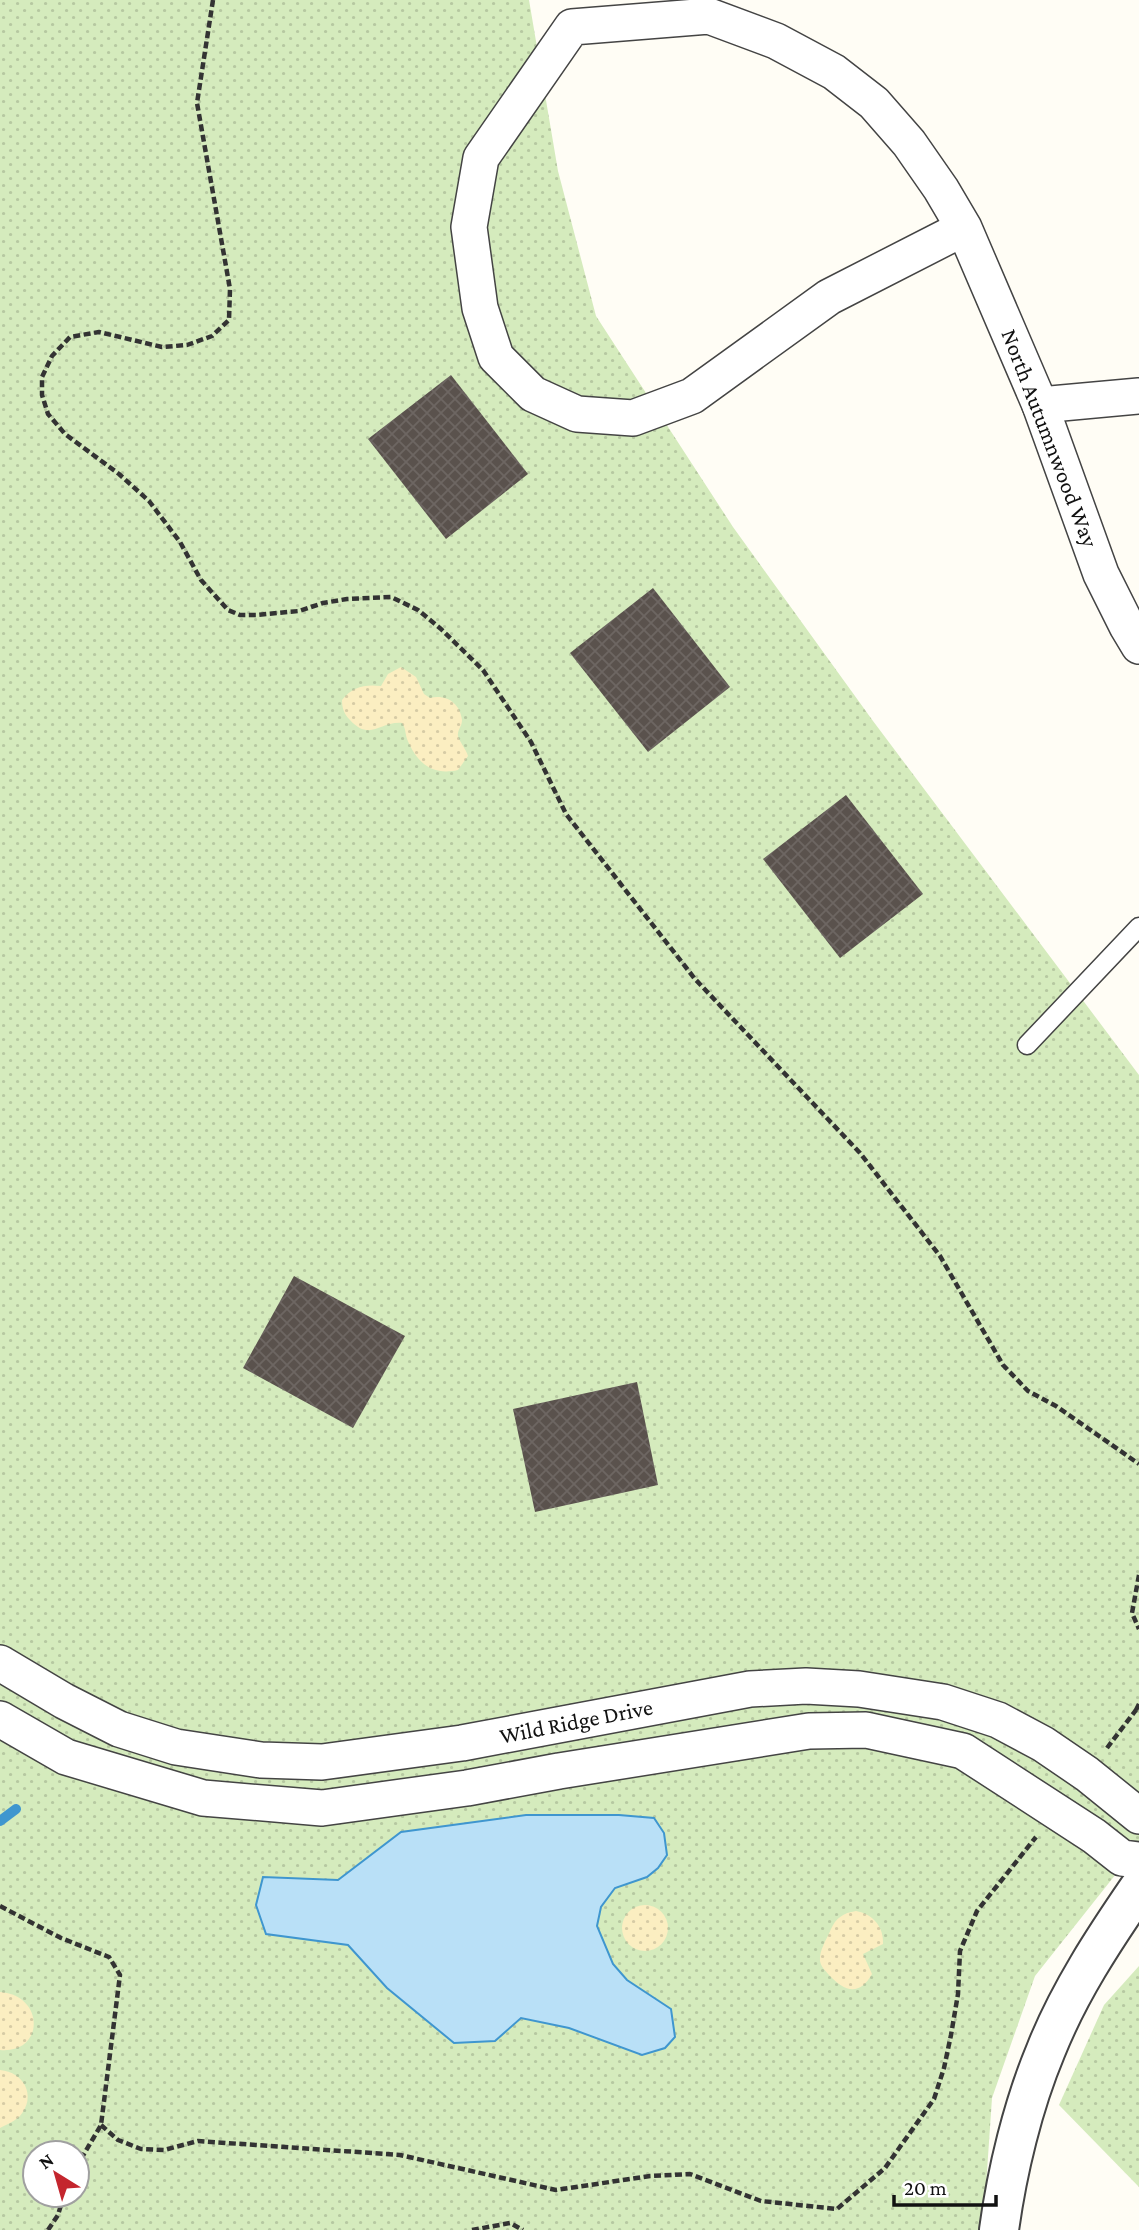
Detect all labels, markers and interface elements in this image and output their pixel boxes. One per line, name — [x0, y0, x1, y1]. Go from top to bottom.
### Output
street label: North Autumnwood Way — [996, 325, 1104, 551]
street label: Wild Ridge Drive — [497, 1693, 655, 1749]
north arrow — [21, 2139, 91, 2209]
text: N — [35, 2149, 58, 2173]
scale bar — [894, 2164, 996, 2208]
text: 20 m — [904, 2176, 947, 2200]

